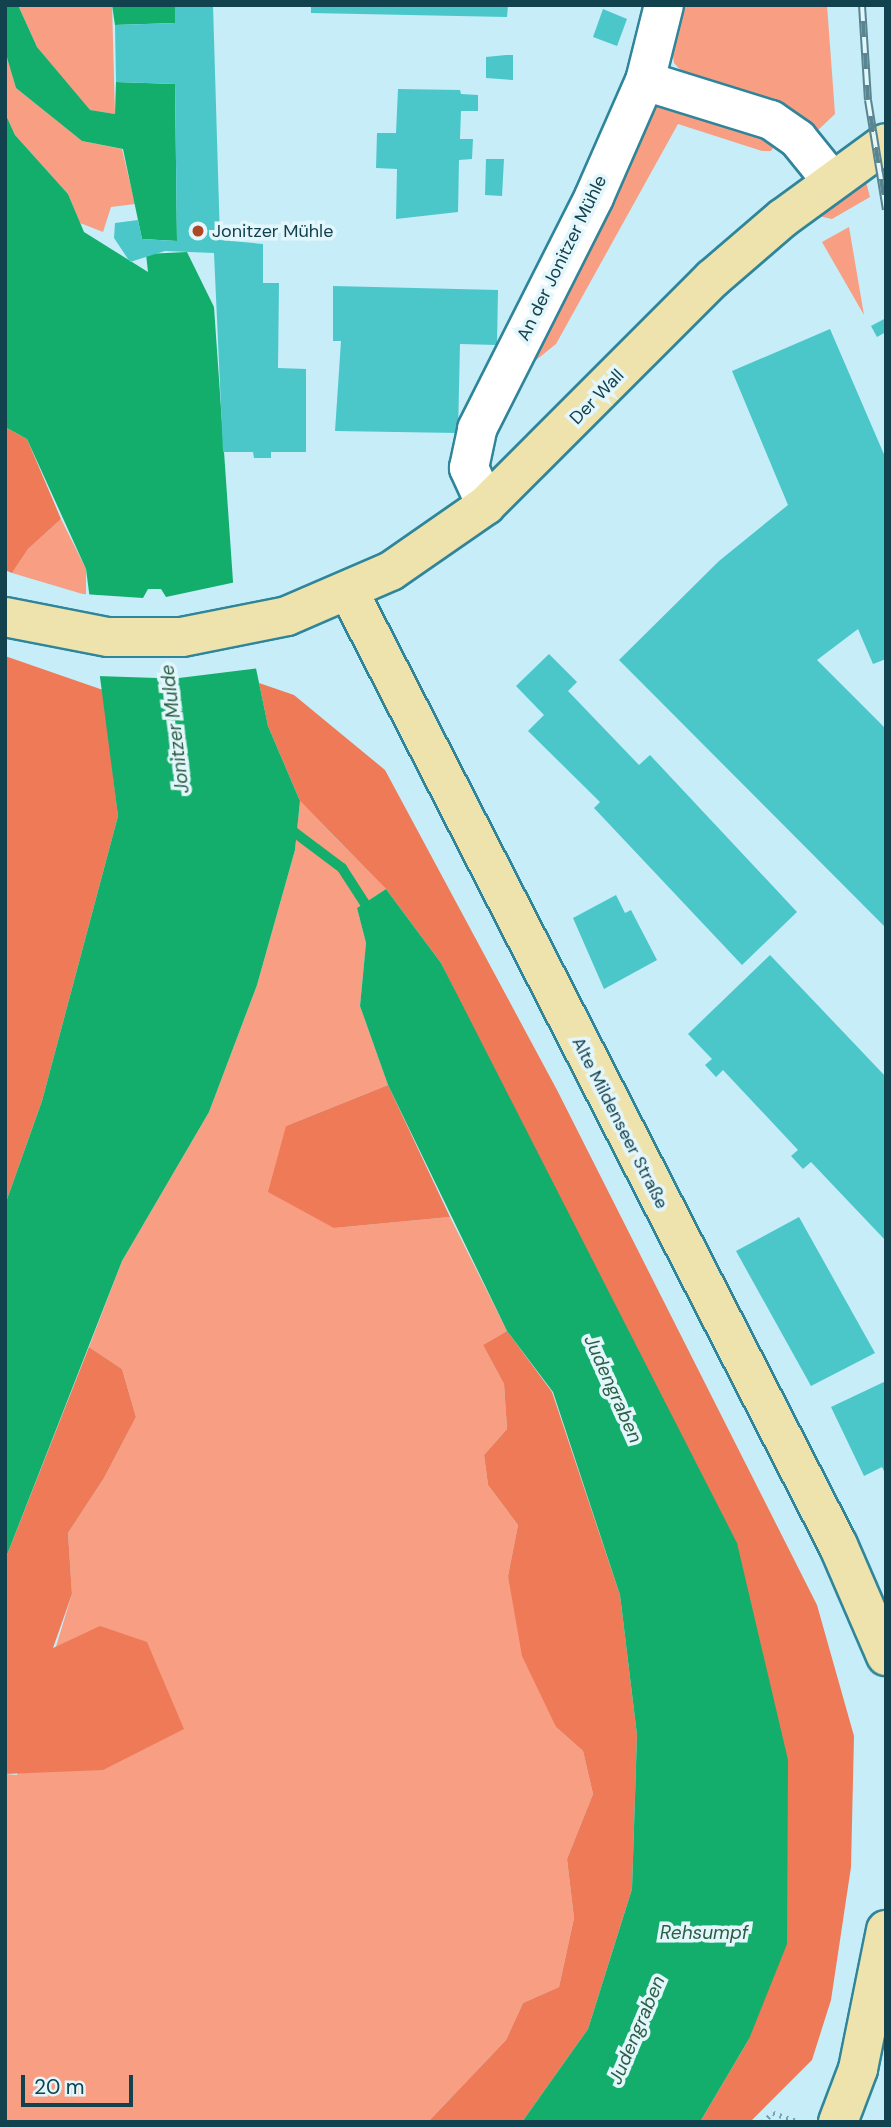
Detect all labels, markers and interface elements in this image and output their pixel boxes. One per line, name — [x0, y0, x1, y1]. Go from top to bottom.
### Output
street label: An der Jonitzer Mühle — [513, 172, 611, 344]
place label: Jonitzer Mühle — [212, 220, 333, 242]
marker: Jonitzer Mühle — [190, 223, 206, 239]
street label: Der Wall — [565, 365, 629, 429]
water label: Jonitzer Mulde — [156, 663, 194, 795]
street label: Alte Mildenseer Straße — [567, 1034, 673, 1212]
water label: Judengraben — [579, 1332, 647, 1446]
water label: Rehsumpf — [660, 1922, 748, 1944]
water label: Judengraben — [604, 1972, 670, 2088]
scale bar — [24, 2060, 136, 2104]
text: 20 m — [34, 2073, 85, 2101]

